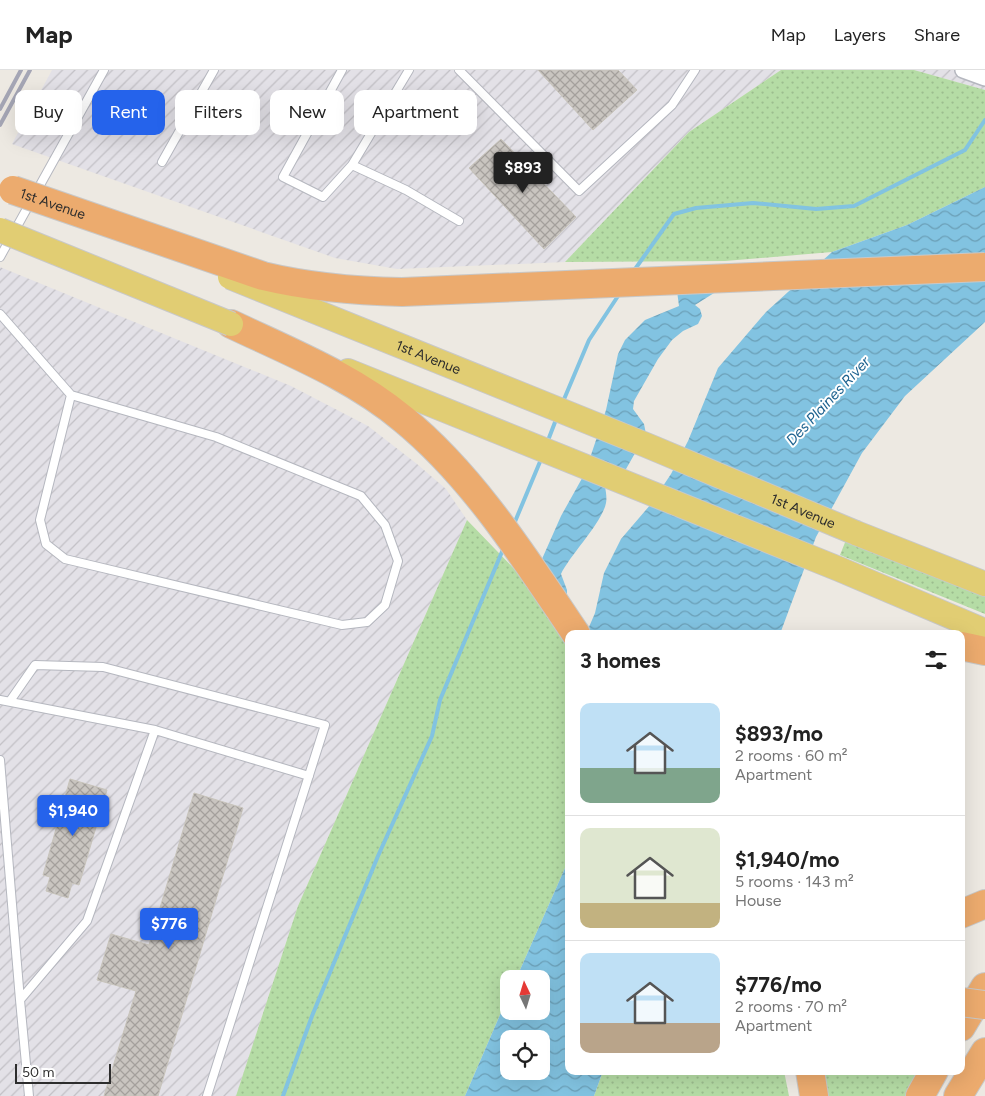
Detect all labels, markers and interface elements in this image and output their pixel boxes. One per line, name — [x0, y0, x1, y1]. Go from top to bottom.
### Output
text: Map — [25, 20, 73, 49]
text: Map — [771, 24, 806, 46]
text: Layers — [834, 24, 886, 46]
text: Share — [914, 24, 960, 46]
chip: Buy — [15, 90, 82, 135]
chip: Rent — [92, 90, 165, 135]
chip: Filters — [175, 90, 260, 135]
chip: New — [270, 90, 344, 135]
chip: Apartment — [354, 90, 477, 135]
pin: $893 — [493, 152, 553, 194]
text: $893 — [505, 158, 541, 177]
street label: 1st Avenue — [17, 185, 88, 223]
street label: 1st Avenue — [393, 337, 463, 378]
water label: Des Plaines River — [782, 352, 874, 449]
street label: 1st Avenue — [768, 490, 838, 533]
icon: filters — [922, 646, 950, 674]
text: 3 homes — [580, 648, 661, 673]
text: $893/mo — [735, 721, 823, 746]
icon: home — [620, 723, 680, 783]
text: 2 rooms · 60 m² — [735, 746, 848, 765]
text: Apartment — [735, 765, 812, 784]
pin: $1,940 — [32, 794, 114, 837]
text: $1,940 — [48, 801, 98, 820]
text: $1,940/mo — [735, 847, 840, 872]
icon: home — [620, 848, 680, 908]
text: 5 rooms · 143 m² — [735, 872, 854, 891]
text: House — [735, 891, 781, 910]
pin: $776 — [139, 908, 199, 950]
text: $776 — [151, 914, 187, 933]
north arrow — [500, 970, 550, 1020]
map controls — [500, 970, 550, 1080]
text: $776/mo — [735, 972, 822, 997]
icon: home — [620, 973, 680, 1033]
text: 2 rooms · 70 m² — [735, 997, 847, 1016]
text: Apartment — [735, 1016, 812, 1035]
button: locate — [500, 1030, 550, 1080]
scale bar — [15, 1061, 111, 1084]
text: 50 m — [22, 1064, 54, 1081]

